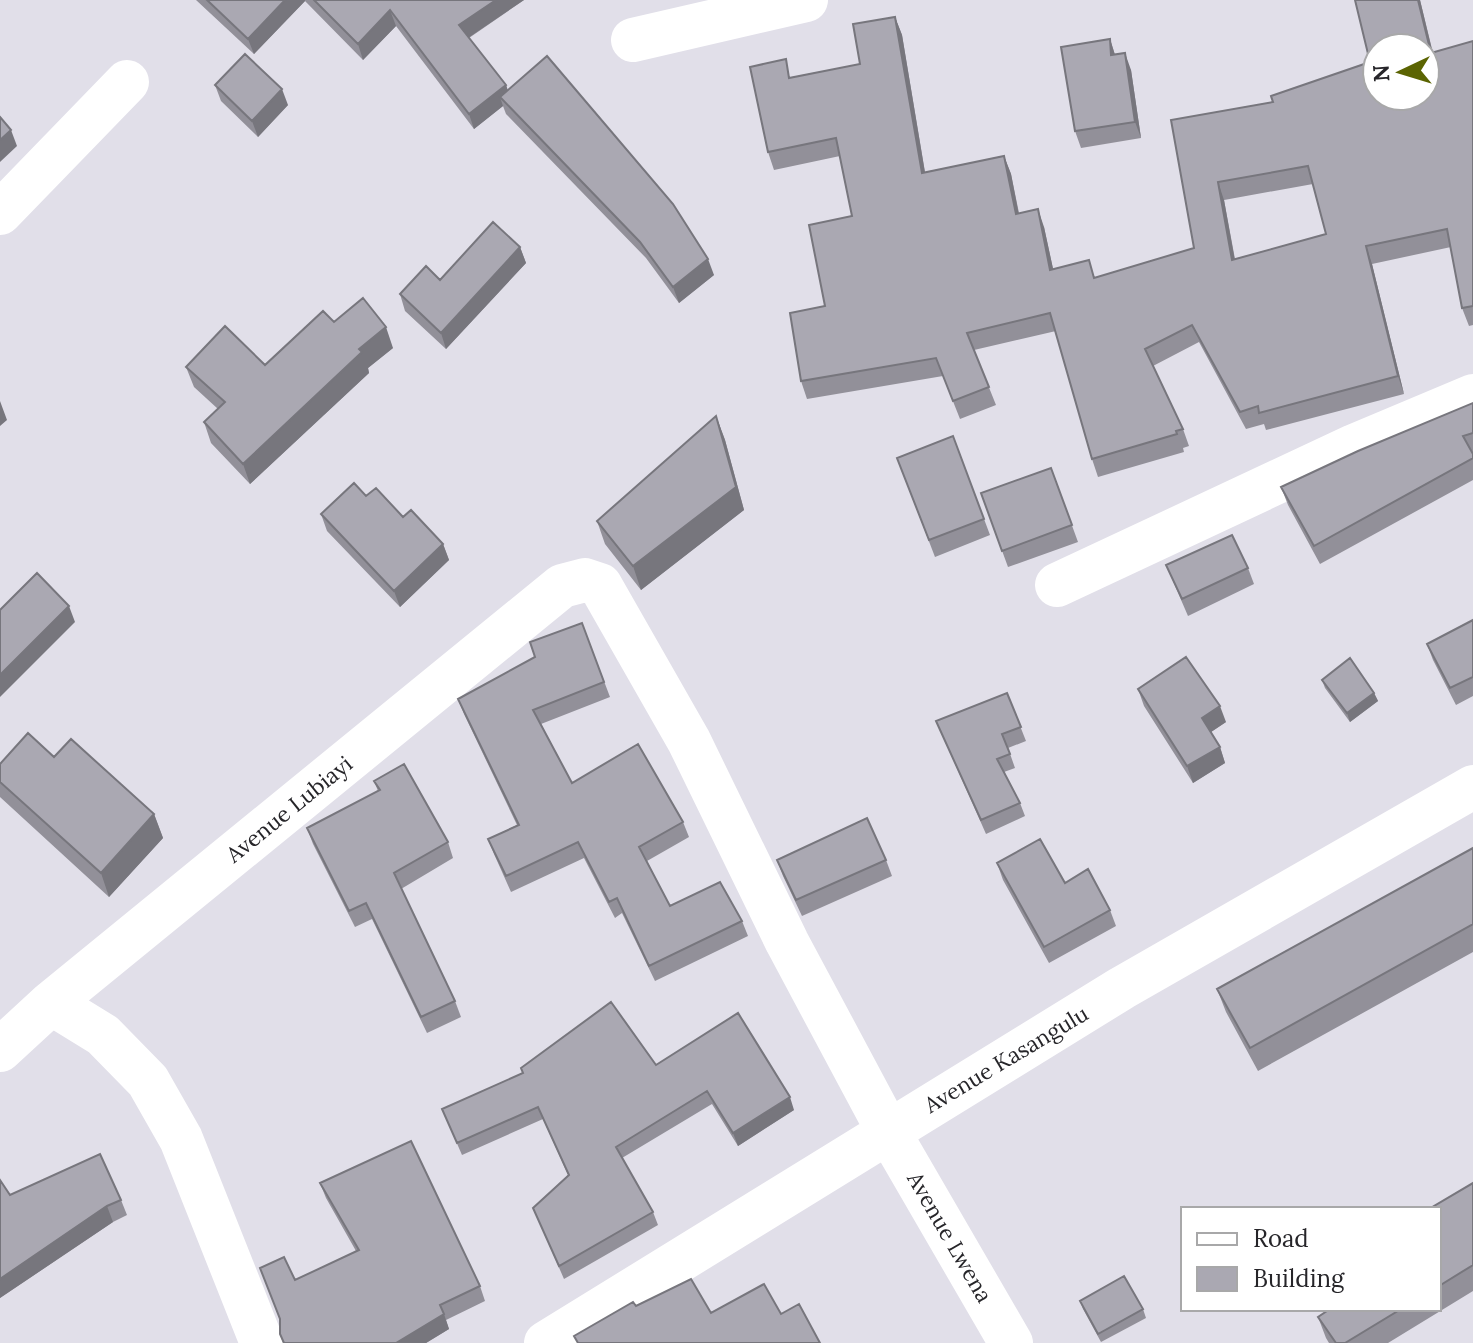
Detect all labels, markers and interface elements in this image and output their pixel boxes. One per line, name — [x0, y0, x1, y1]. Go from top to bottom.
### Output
north arrow — [1361, 32, 1441, 112]
text: N — [1366, 64, 1396, 83]
street label: Avenue Lubiayi — [219, 750, 358, 869]
street label: Avenue Kasangulu — [918, 999, 1093, 1119]
street label: Avenue Lwena — [901, 1166, 999, 1307]
legend — [1181, 1207, 1441, 1311]
text: Road — [1253, 1223, 1309, 1254]
text: Building — [1253, 1263, 1345, 1294]

